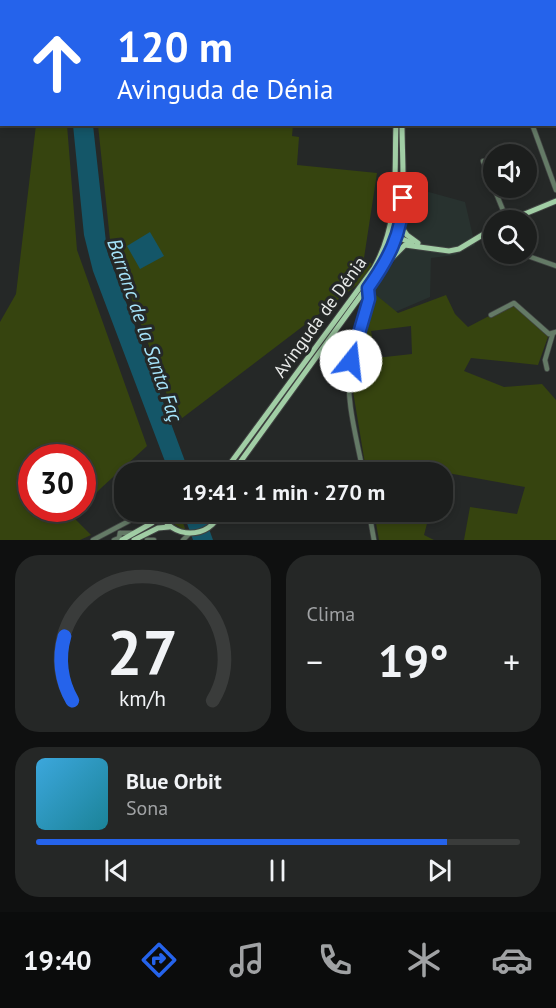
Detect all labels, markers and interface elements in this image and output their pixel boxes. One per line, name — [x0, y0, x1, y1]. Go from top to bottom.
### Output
text: 120 m — [117, 19, 233, 74]
icon: ahead — [18, 24, 96, 102]
text: Avinguda de Dénia — [117, 72, 333, 106]
map controls — [483, 144, 537, 264]
button: sound — [483, 144, 537, 198]
pin — [377, 172, 428, 223]
icon: arrive — [386, 181, 419, 214]
button: search — [483, 210, 537, 264]
water label: Barranc de la Santa Faç — [101, 235, 189, 426]
street label: Avinguda de Dénia — [268, 252, 371, 382]
position arrow — [319, 329, 383, 393]
speed limit sign: 30 — [18, 444, 96, 522]
text: 19:41 · 1 min · 270 m — [182, 478, 385, 506]
text: Clima — [307, 601, 355, 627]
text: 27 — [107, 611, 178, 692]
text: 19° — [378, 631, 449, 689]
text: − — [307, 640, 323, 683]
text: + — [503, 640, 520, 683]
text: km/h — [119, 684, 166, 712]
text: Blue Orbit — [126, 767, 222, 795]
text: Sona — [126, 795, 168, 821]
icon: previous — [100, 854, 133, 887]
icon: pause — [261, 854, 294, 887]
icon: next — [423, 854, 456, 887]
icon: directions — [138, 939, 180, 981]
icon: music — [226, 939, 268, 981]
icon: phone — [314, 939, 356, 981]
icon: climate — [403, 939, 445, 981]
icon: car — [491, 939, 533, 981]
text: 19:40 — [23, 943, 92, 977]

